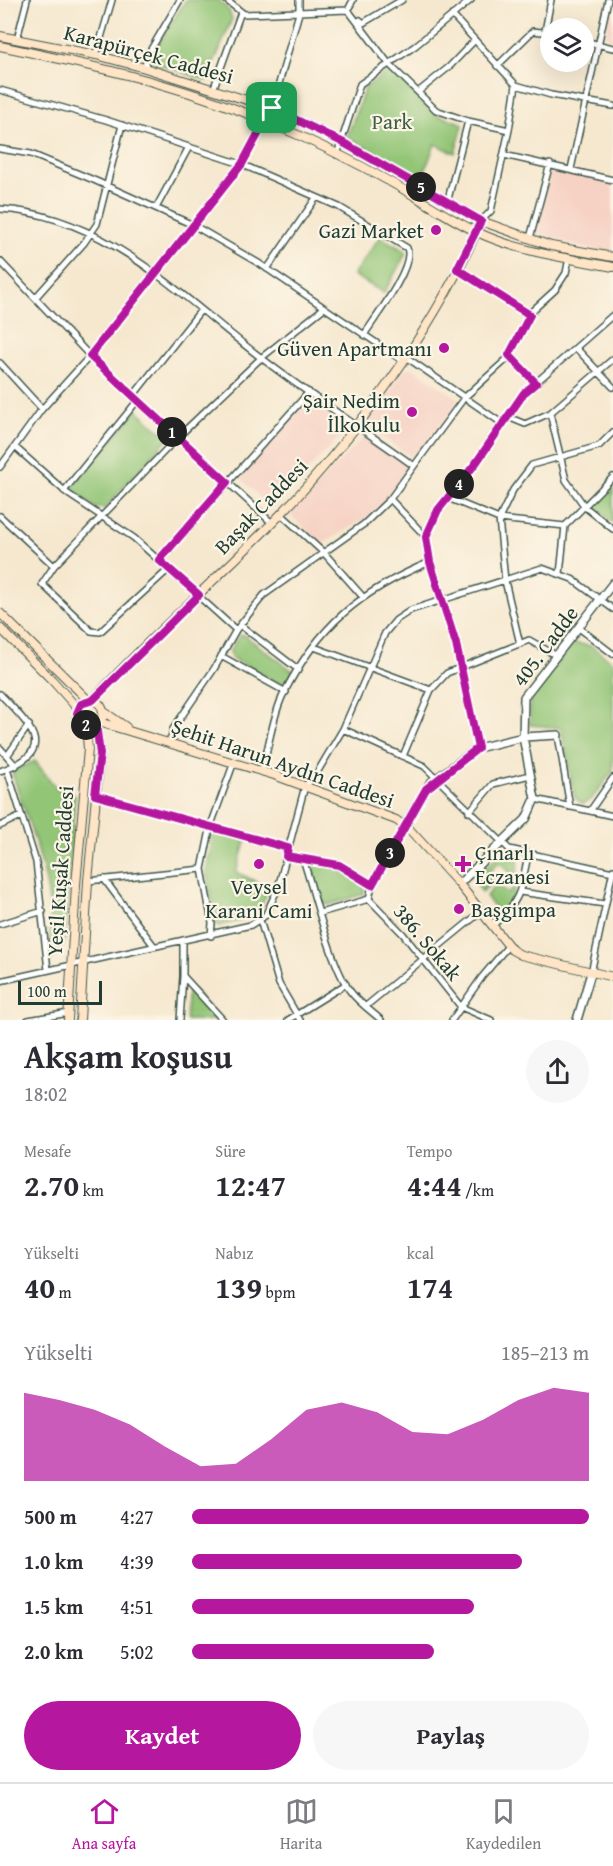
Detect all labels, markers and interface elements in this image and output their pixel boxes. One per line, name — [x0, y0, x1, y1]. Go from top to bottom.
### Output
street label: Karapürçek Caddesi — [61, 16, 237, 92]
map controls — [540, 18, 594, 72]
button: layers — [540, 18, 594, 72]
pin — [246, 82, 297, 133]
icon: arrive — [255, 91, 288, 124]
park label: Park — [372, 106, 413, 137]
pin: 5 — [406, 172, 436, 202]
text: 5 — [417, 175, 425, 199]
place label: Gazi Market — [319, 215, 425, 246]
marker: Gazi Market — [429, 223, 443, 237]
place label: Güven Apartmanı — [277, 333, 432, 364]
marker: Güven Apartmanı — [437, 341, 451, 355]
place label: Şair Nedim İlkokulu — [303, 385, 401, 440]
marker: Şair Nedim İlkokulu — [405, 405, 419, 419]
pin: 1 — [157, 417, 187, 447]
text: 1 — [168, 420, 176, 444]
street label: Başak Caddesi — [207, 451, 315, 561]
pin: 4 — [444, 469, 474, 499]
text: 4 — [455, 472, 463, 496]
street label: 405. Cadde — [504, 599, 586, 693]
pin: 2 — [71, 710, 101, 740]
street label: Şehit Harun Aydın Caddesi — [167, 710, 399, 816]
text: 2 — [82, 713, 90, 737]
street label: Yeşil Kuşak Caddesi — [39, 784, 81, 957]
place label: Çınarlı Eczanesi — [475, 837, 550, 892]
pin: 3 — [375, 838, 405, 868]
text: 3 — [386, 841, 394, 865]
marker: Veysel Karani Cami — [252, 857, 266, 871]
marker: Çınarlı Eczanesi — [456, 857, 470, 871]
place label: Veysel Karani Cami — [205, 871, 313, 926]
place label: Başgimpa — [471, 894, 556, 925]
street label: 386. Sokak — [386, 897, 470, 988]
marker: Başgimpa — [452, 902, 466, 916]
scale bar — [18, 978, 102, 1006]
text: 100 m — [27, 979, 67, 1003]
text: Akşam koşusu — [24, 1032, 232, 1080]
button: share — [526, 1040, 589, 1103]
text: 18:02 — [24, 1079, 67, 1108]
text: Mesafe — [24, 1139, 71, 1163]
text: Süre — [215, 1139, 246, 1163]
text: Tempo — [407, 1139, 452, 1163]
text: 2.70 — [24, 1163, 79, 1207]
text: 12:47 — [215, 1163, 286, 1207]
text: 4:44 — [407, 1163, 462, 1207]
text: km — [79, 1178, 104, 1202]
text: /km — [462, 1178, 494, 1202]
text: Yükselti — [24, 1241, 79, 1265]
text: Nabız — [215, 1241, 253, 1265]
text: kcal — [407, 1241, 434, 1265]
text: 40 — [24, 1265, 55, 1309]
text: 139 — [215, 1265, 262, 1309]
text: 174 — [407, 1265, 453, 1309]
text: m — [55, 1280, 72, 1304]
text: bpm — [262, 1280, 295, 1304]
text: Yükselti — [24, 1338, 93, 1367]
text: 185–213 m — [501, 1338, 589, 1367]
text: 500 m — [24, 1502, 77, 1531]
text: 4:27 — [120, 1502, 154, 1531]
text: 1.0 km — [24, 1547, 83, 1576]
text: 4:39 — [120, 1547, 154, 1576]
text: 1.5 km — [24, 1592, 83, 1621]
text: 4:51 — [120, 1592, 154, 1621]
text: 2.0 km — [24, 1637, 83, 1666]
text: 5:02 — [120, 1637, 154, 1666]
button: Kaydet — [24, 1701, 301, 1770]
button: Paylaş — [313, 1701, 589, 1770]
tab: Ana sayfa — [72, 1795, 136, 1855]
tab: Harita — [280, 1795, 322, 1855]
tab: Kaydedilen — [466, 1795, 541, 1855]

